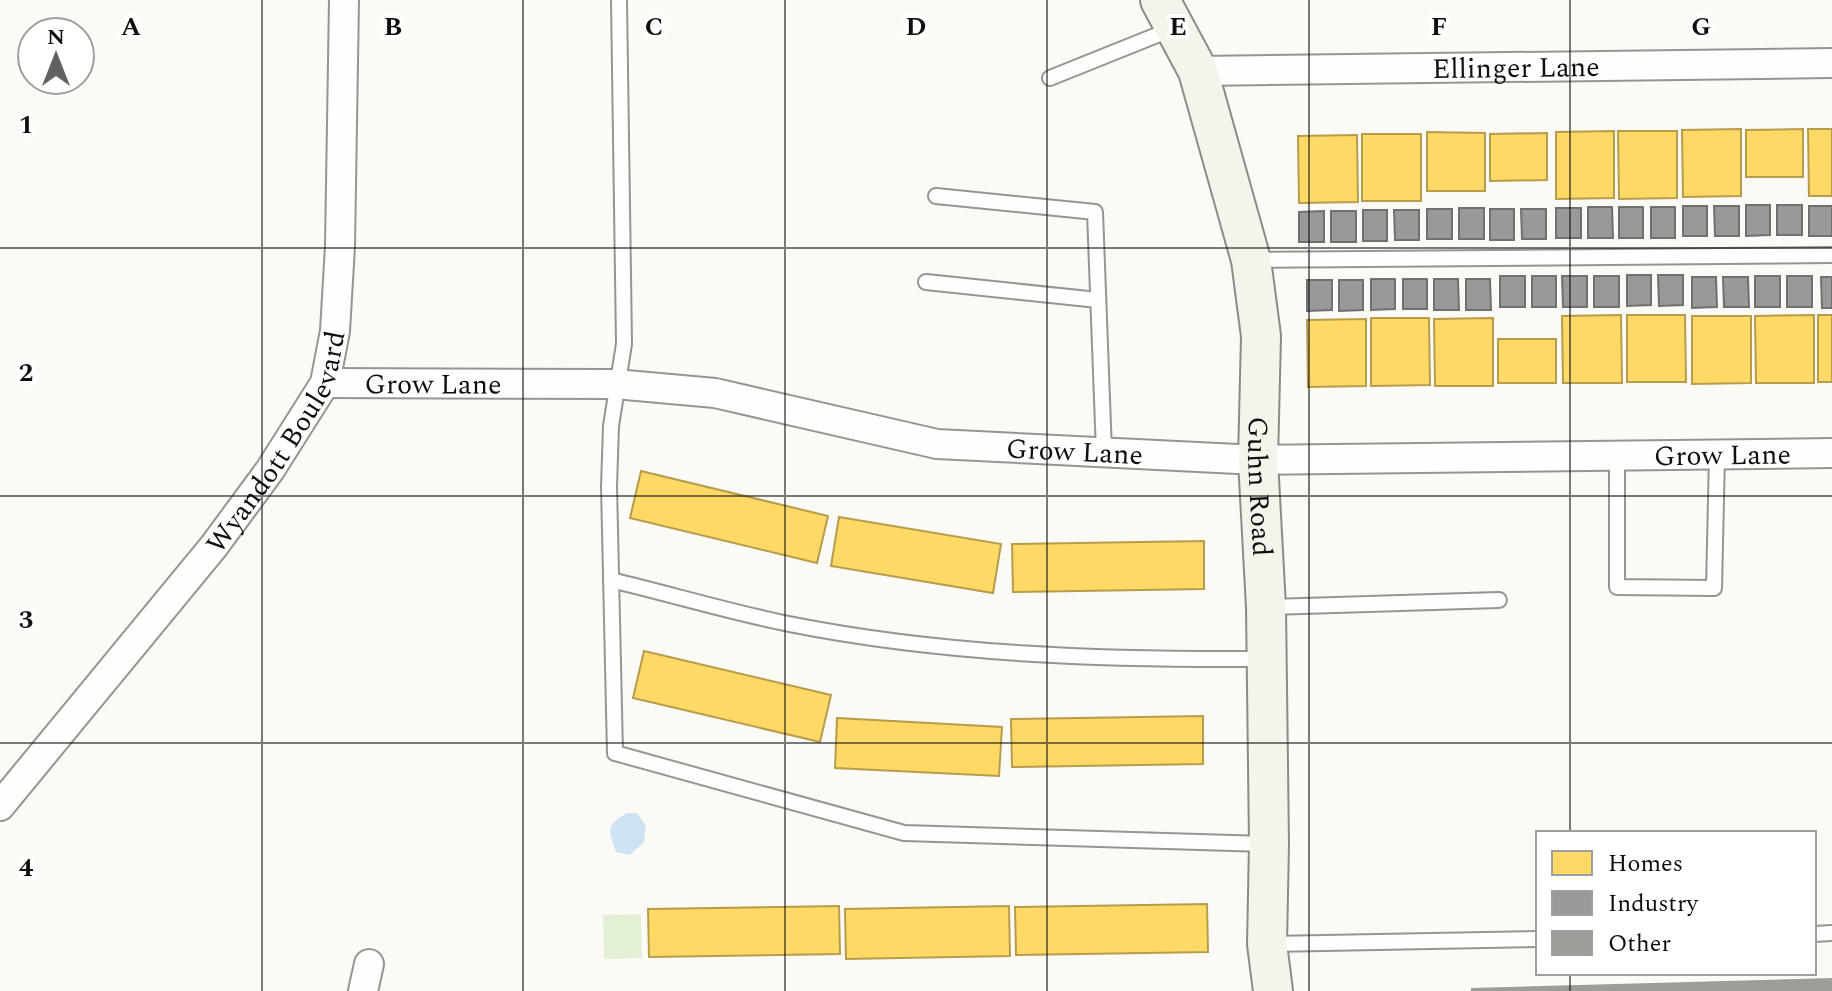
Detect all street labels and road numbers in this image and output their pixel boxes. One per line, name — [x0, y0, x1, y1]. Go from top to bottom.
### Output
street label: Ellinger Lane — [1432, 46, 1600, 91]
street label: Wyandott Boulevard — [196, 327, 358, 563]
street label: Grow Lane — [364, 363, 502, 407]
street label: Guhn Road — [1235, 416, 1283, 558]
street label: Grow Lane — [1005, 427, 1144, 477]
street label: Grow Lane — [1654, 434, 1791, 478]

